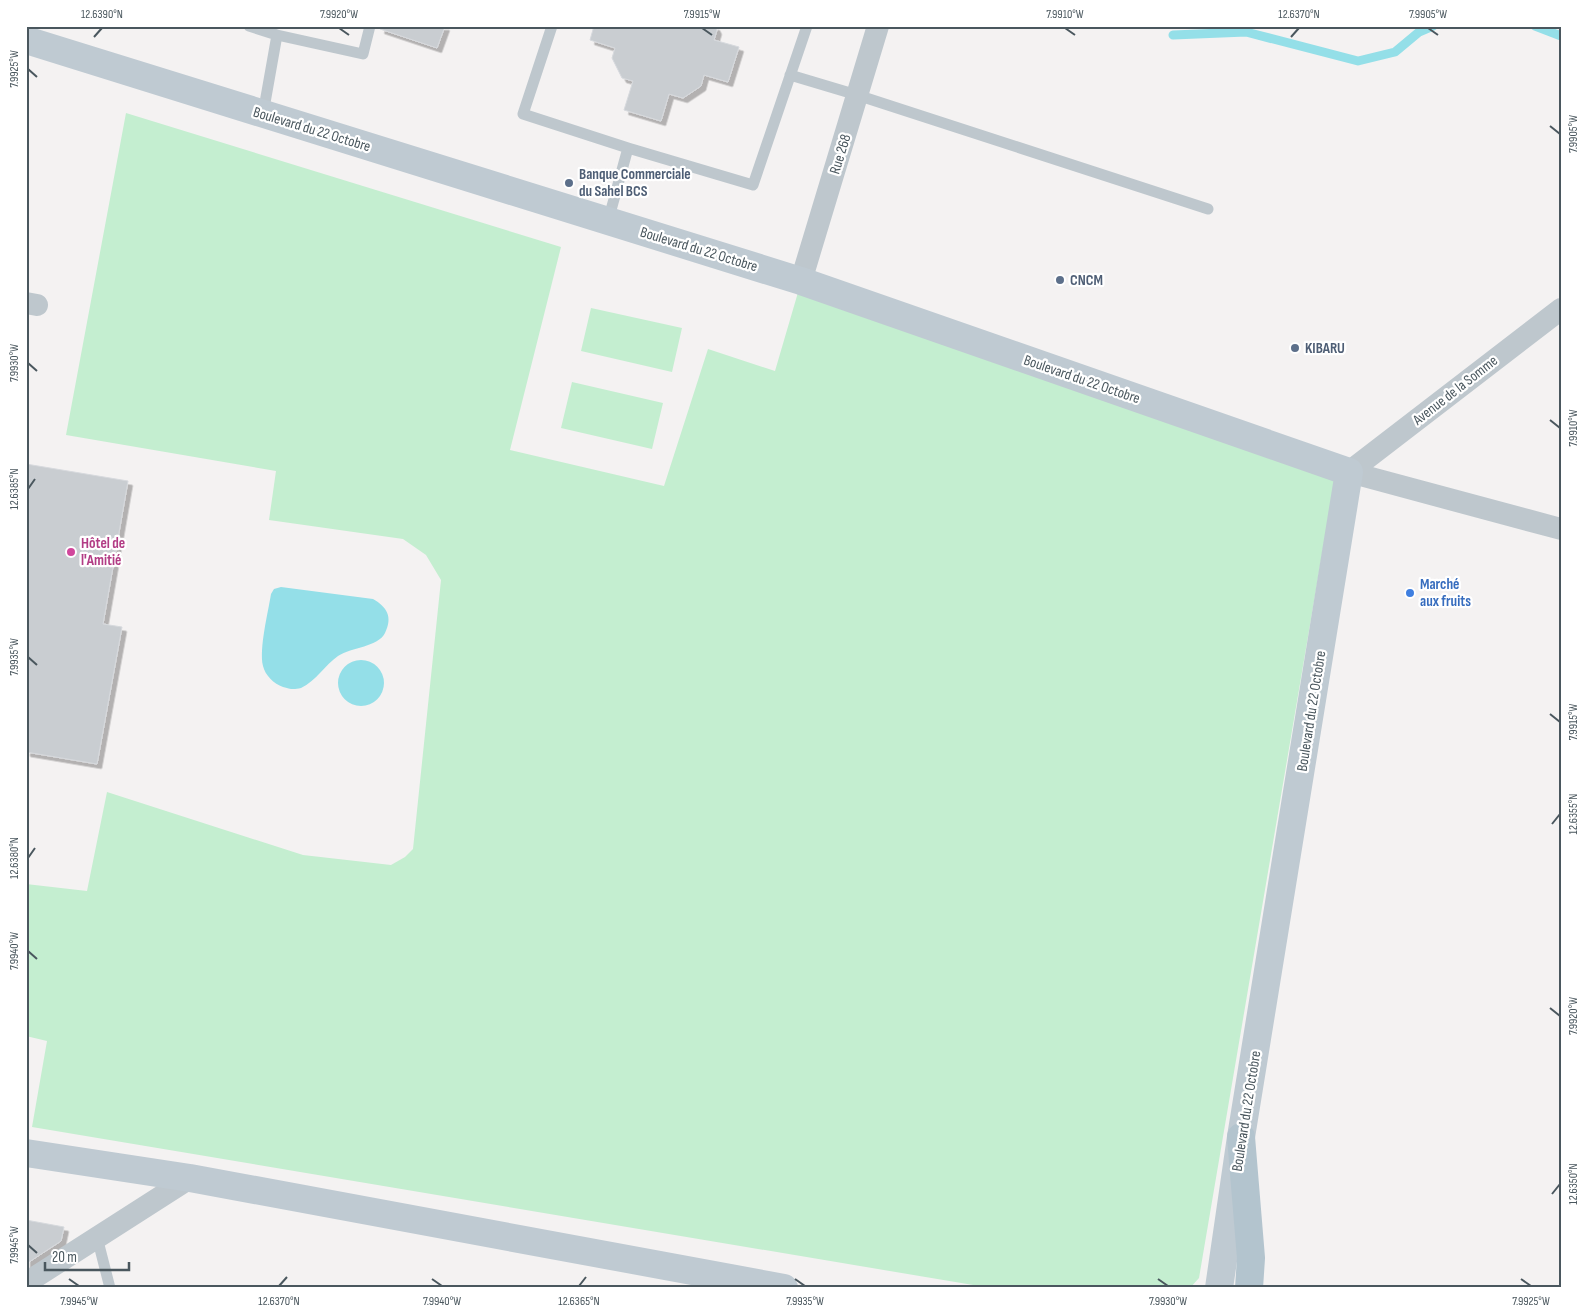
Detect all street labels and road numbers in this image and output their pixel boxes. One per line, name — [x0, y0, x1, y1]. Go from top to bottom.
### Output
street label: Boulevard du 22 Octobre — [251, 103, 373, 156]
street label: Rue 268 — [825, 132, 856, 176]
street label: Boulevard du 22 Octobre — [638, 223, 760, 276]
street label: Boulevard du 22 Octobre — [1021, 351, 1143, 408]
street label: Avenue de la Somme — [1408, 351, 1502, 430]
street label: Boulevard du 22 Octobre — [1293, 649, 1330, 773]
street label: Boulevard du 22 Octobre — [1228, 1049, 1265, 1173]

